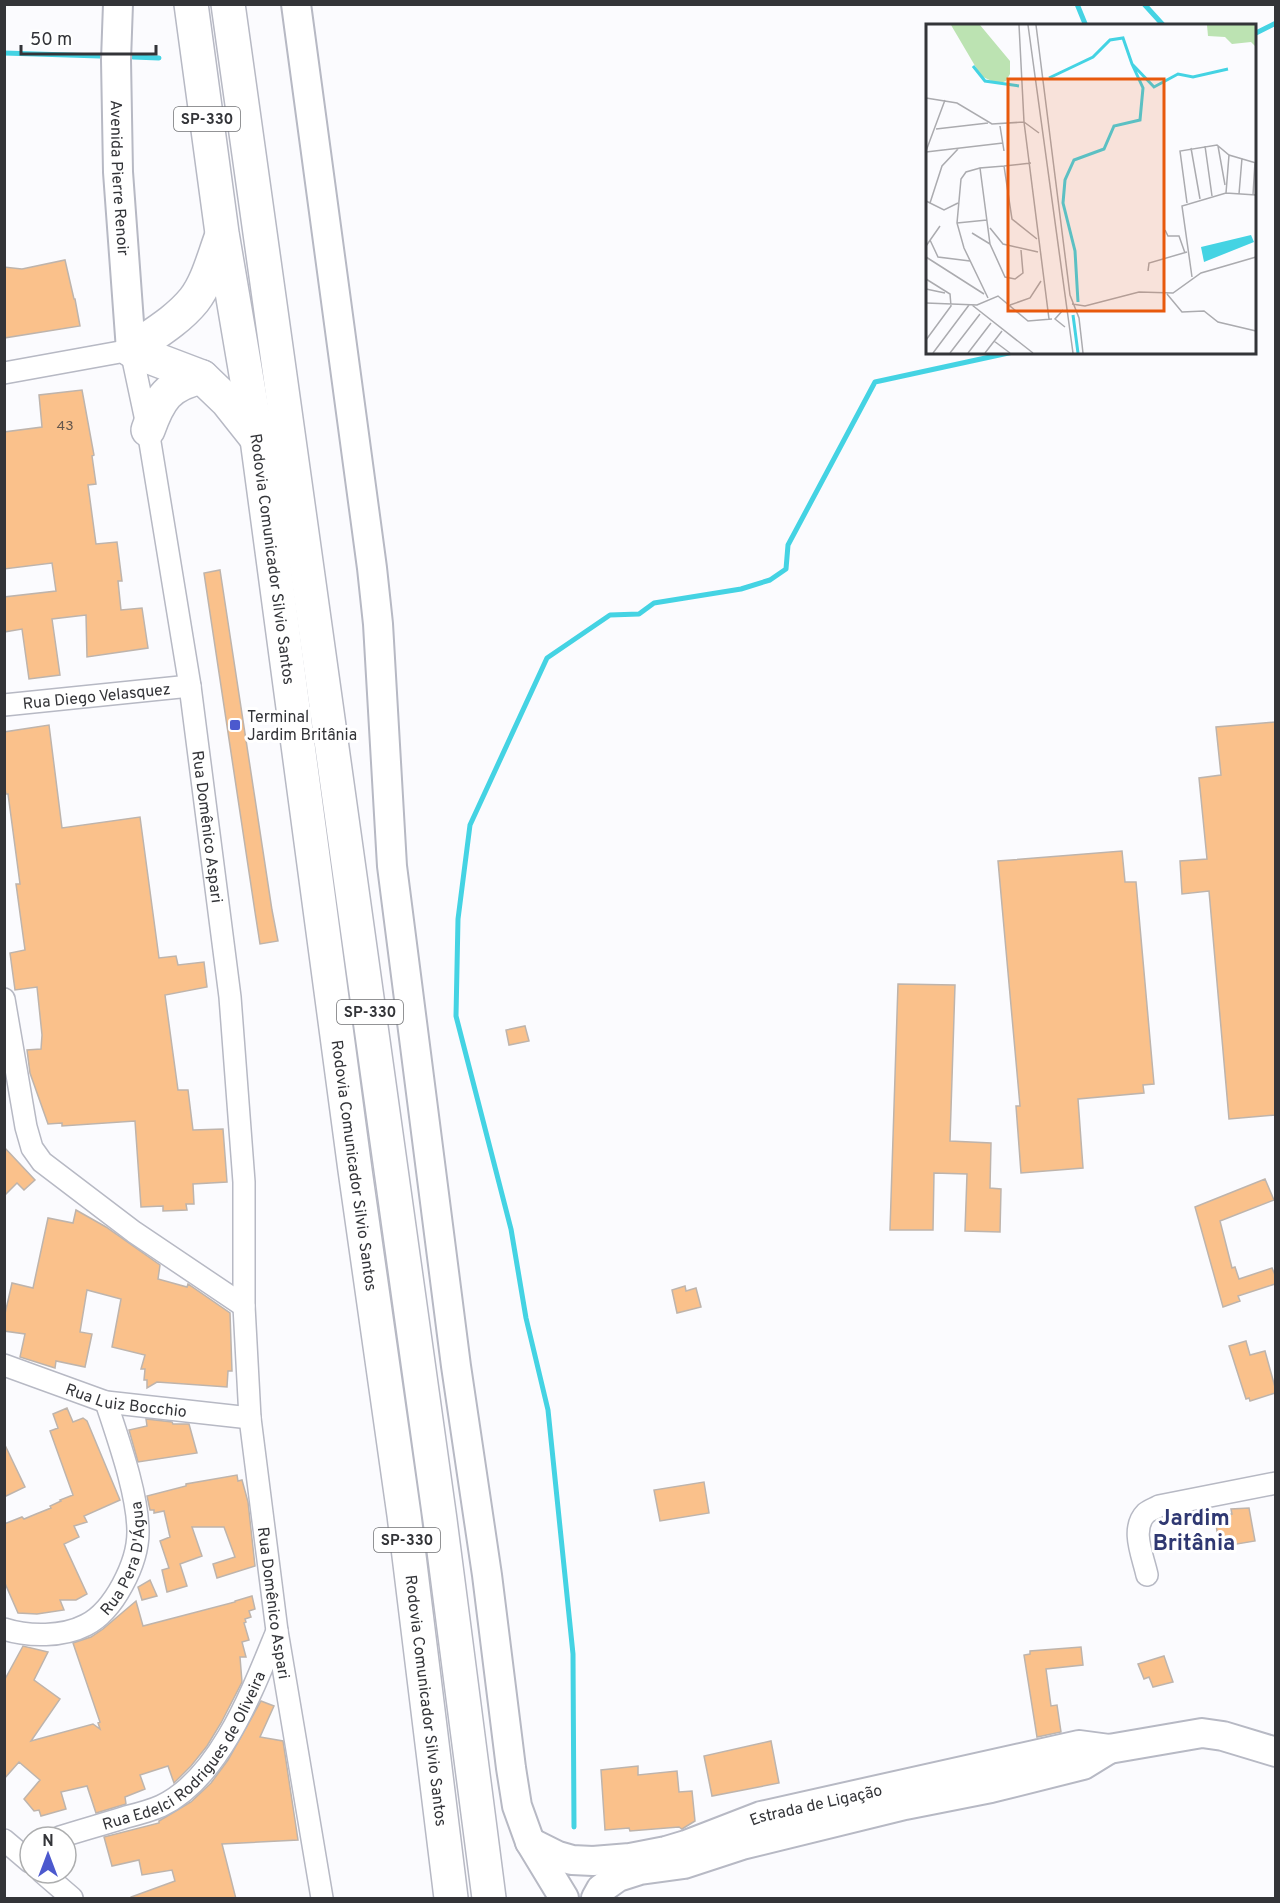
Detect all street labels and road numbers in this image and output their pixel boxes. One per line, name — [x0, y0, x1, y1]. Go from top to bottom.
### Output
street label: Avenida Pierre Renoir — [105, 100, 132, 257]
road number: SP-330 — [174, 107, 240, 131]
street label: Rodovia Comunicador Silvio Santos — [244, 432, 298, 686]
street label: Rua Diego Velasquez — [22, 680, 172, 715]
street label: Rua Domênico Aspari — [186, 749, 226, 904]
road number: SP-330 — [337, 1000, 403, 1024]
street label: Rodovia Comunicador Silvio Santos — [326, 1039, 380, 1293]
street label: Rua Luiz Bocchio — [62, 1380, 188, 1423]
street label: Rua Pera D'Água — [97, 1500, 150, 1621]
street label: Rua Domênico Aspari — [252, 1526, 293, 1681]
road number: SP-330 — [374, 1528, 440, 1552]
street label: Rodovia Comunicador Silvio Santos — [399, 1574, 450, 1828]
street label: Rua Edelci Rodrigues de Oliveira — [100, 1669, 271, 1836]
street label: Estrada de Ligação — [747, 1781, 884, 1831]

